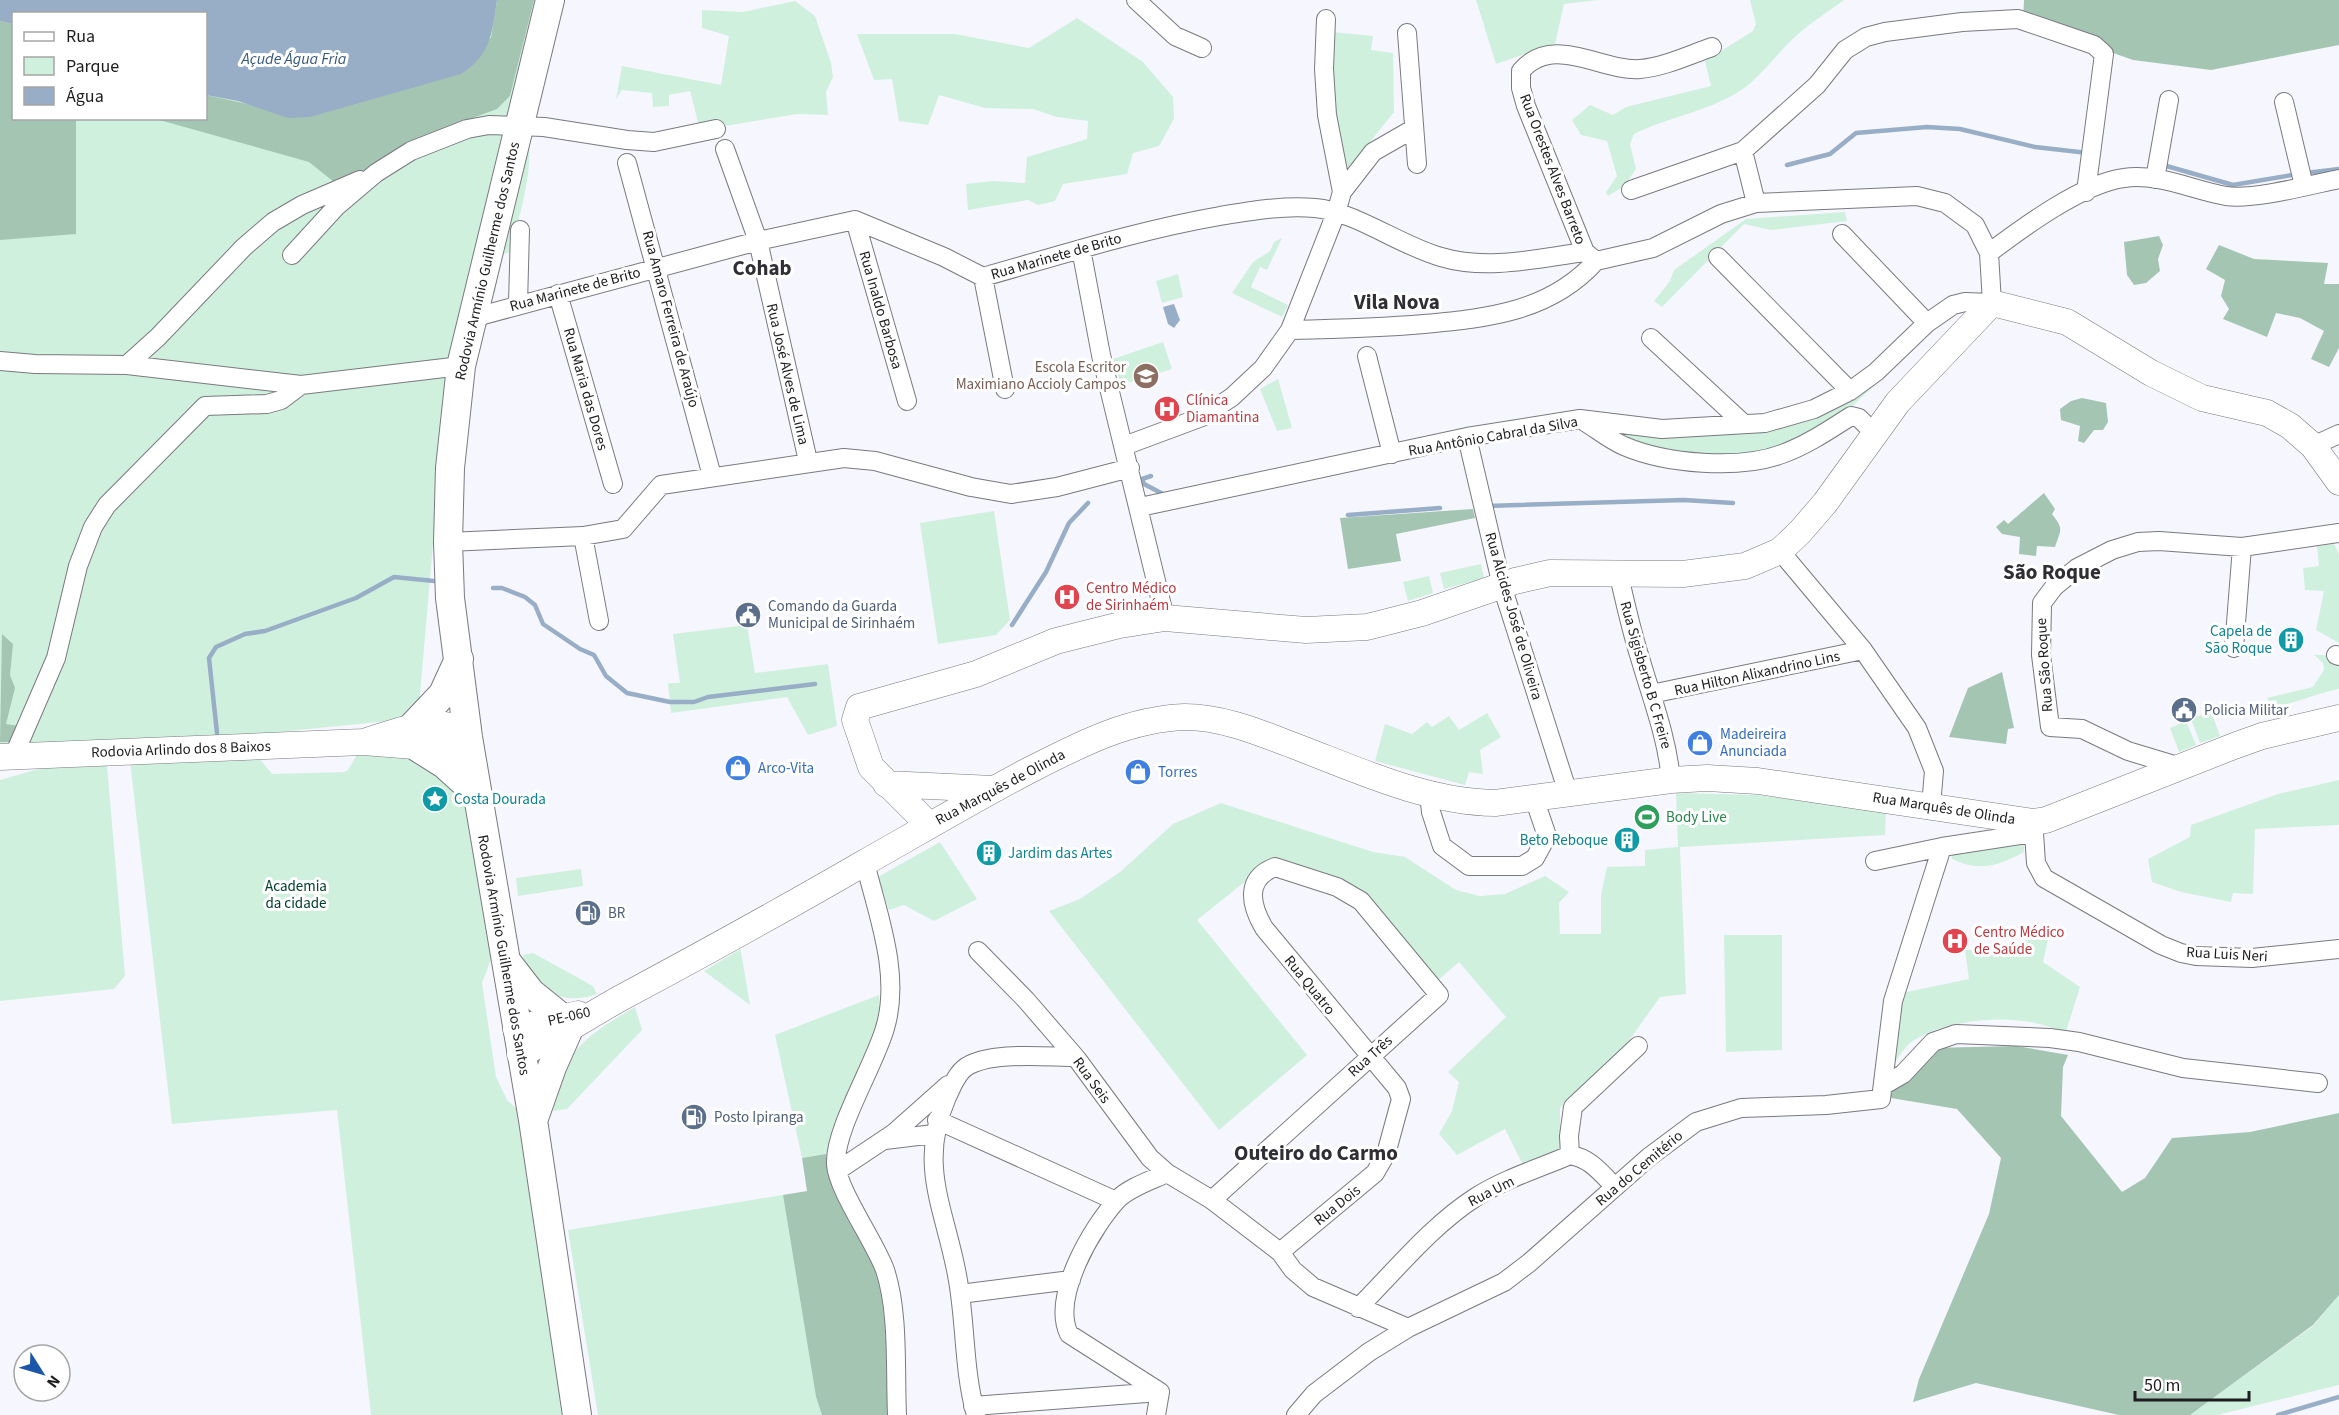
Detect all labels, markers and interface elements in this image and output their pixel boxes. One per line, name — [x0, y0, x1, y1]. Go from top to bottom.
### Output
legend — [12, 12, 207, 120]
text: Rua — [66, 24, 95, 49]
water label: Açude Água Fria — [241, 48, 347, 70]
text: Parque — [66, 54, 119, 79]
text: Água — [66, 84, 104, 109]
street label: Rua Orestes Alves Barreto — [1514, 91, 1591, 248]
street label: Rodovia Armínio Guilherme dos Santos — [450, 140, 525, 382]
street label: Rua Amaro Ferreira de Araújo — [637, 228, 704, 410]
street label: Rua Marinete de Brito — [988, 228, 1124, 285]
street label: Rua Inaldo Barbosa — [854, 249, 907, 372]
district label: Cohab — [733, 253, 791, 283]
street label: Rua Marinete de Brito — [507, 262, 643, 317]
district label: Vila Nova — [1353, 287, 1440, 317]
street label: Rua José Alves de Lima — [761, 301, 814, 447]
street label: Rua Maria das Dores — [558, 325, 613, 453]
place label: Escola Escritor Maximiano Accioly Campos — [956, 357, 1127, 395]
school or university icon: Escola Escritor Maximiano Accioly Campos — [1131, 361, 1161, 391]
place label: Clínica Diamantina — [1186, 390, 1259, 428]
hospital icon: Clínica Diamantina — [1152, 394, 1182, 424]
street label: Rua Antônio Cabral da Silva — [1407, 411, 1580, 462]
street label: Rua Alcides José de Oliveira — [1480, 530, 1548, 702]
district label: São Roque — [2003, 557, 2101, 587]
place label: Centro Médico de Sirinhaém — [1086, 578, 1176, 616]
hospital icon: Centro Médico de Sirinhaém — [1052, 582, 1082, 612]
place label: Comando da Guarda Municipal de Sirinhaém — [768, 596, 915, 634]
street label: Rua Sigisberto B C Freire — [1614, 599, 1677, 751]
public building icon: Comando da Guarda Municipal de Sirinhaém — [733, 600, 763, 630]
street label: Rua São Roque — [2031, 617, 2058, 713]
place label: Capela de São Roque — [2205, 621, 2272, 659]
building icon: Capela de São Roque — [2276, 625, 2306, 655]
street label: Rua Hilton Alixandrino Lins — [1672, 646, 1842, 701]
public building icon: Policia Militar — [2169, 695, 2199, 725]
place label: Policia Militar — [2204, 700, 2289, 721]
place label: Madeireira Anunciada — [1720, 724, 1787, 762]
shop icon: Madeireira Anunciada — [1685, 728, 1715, 758]
street label: Rodovia Arlindo dos 8 Baixos — [91, 736, 271, 763]
street label: Rua Marquês de Olinda — [932, 744, 1069, 831]
shop icon: Arco-Vita — [723, 753, 753, 783]
shop icon: Torres — [1123, 757, 1153, 787]
place label: Arco-Vita — [758, 758, 814, 779]
place label: Torres — [1158, 762, 1197, 783]
place icon: Costa Dourada — [420, 784, 450, 814]
street label: Rua Marquês de Olinda — [1871, 787, 2017, 830]
place label: Costa Dourada — [454, 789, 546, 810]
sports icon: Body Live — [1632, 802, 1662, 832]
place label: Body Live — [1666, 807, 1727, 828]
building icon: Beto Reboque — [1612, 825, 1642, 855]
place label: Beto Reboque — [1520, 830, 1608, 851]
street label: Rodovia Armínio Guilherme dos Santos — [472, 833, 535, 1077]
building icon: Jardim das Artes — [974, 838, 1004, 868]
place label: Jardim das Artes — [1008, 843, 1112, 864]
park label: Academia da cidade — [265, 876, 327, 914]
fuel station icon: BR — [573, 898, 603, 928]
place label: BR — [608, 903, 626, 924]
place label: Centro Médico de Saúde — [1974, 922, 2064, 960]
hospital icon: Centro Médico de Saúde — [1940, 926, 1970, 956]
street label: Rua Luis Neri — [2186, 942, 2268, 967]
street label: Rua Quatro — [1279, 951, 1340, 1020]
street label: PE-060 — [546, 1001, 593, 1032]
street label: Rua Três — [1343, 1031, 1397, 1082]
street label: Rua Seis — [1068, 1053, 1116, 1108]
fuel station icon: Posto Ipiranga — [679, 1102, 709, 1132]
place label: Posto Ipiranga — [714, 1107, 804, 1128]
street label: Rua do Cemitério — [1591, 1126, 1688, 1211]
district label: Outeiro do Carmo — [1234, 1138, 1398, 1168]
street label: Rua Um — [1464, 1171, 1518, 1212]
street label: Rua Dois — [1309, 1180, 1365, 1231]
north arrow — [12, 1343, 72, 1403]
scale bar — [2135, 1364, 2249, 1402]
text: N — [41, 1371, 65, 1392]
text: 50 m — [2144, 1373, 2180, 1398]

